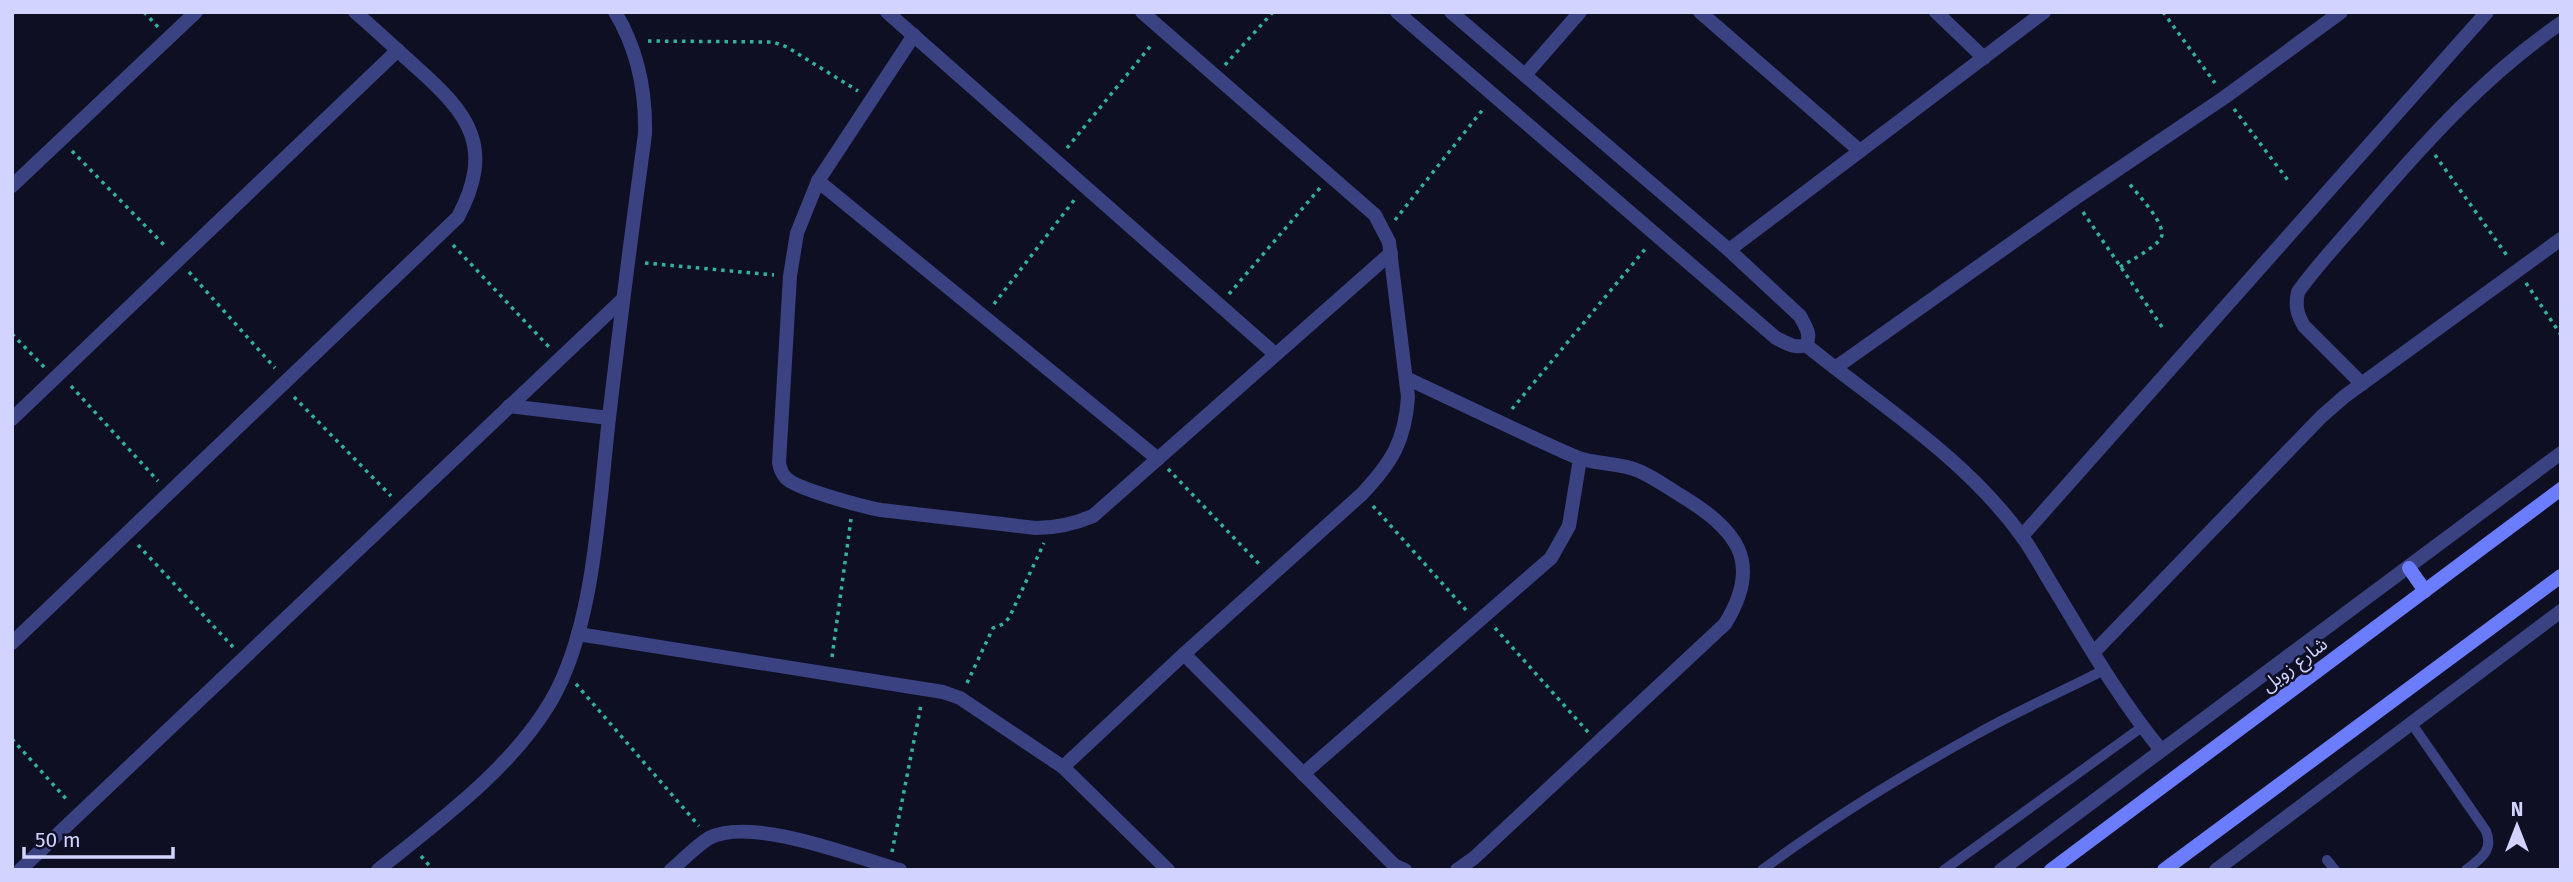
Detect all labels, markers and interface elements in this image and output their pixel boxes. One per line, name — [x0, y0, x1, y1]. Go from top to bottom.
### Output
street label: شارع زويل — [2257, 632, 2333, 698]
north arrow — [2482, 791, 2552, 861]
text: N — [2511, 798, 2523, 821]
scale bar — [24, 816, 173, 860]
text: 50 m — [35, 827, 81, 853]

